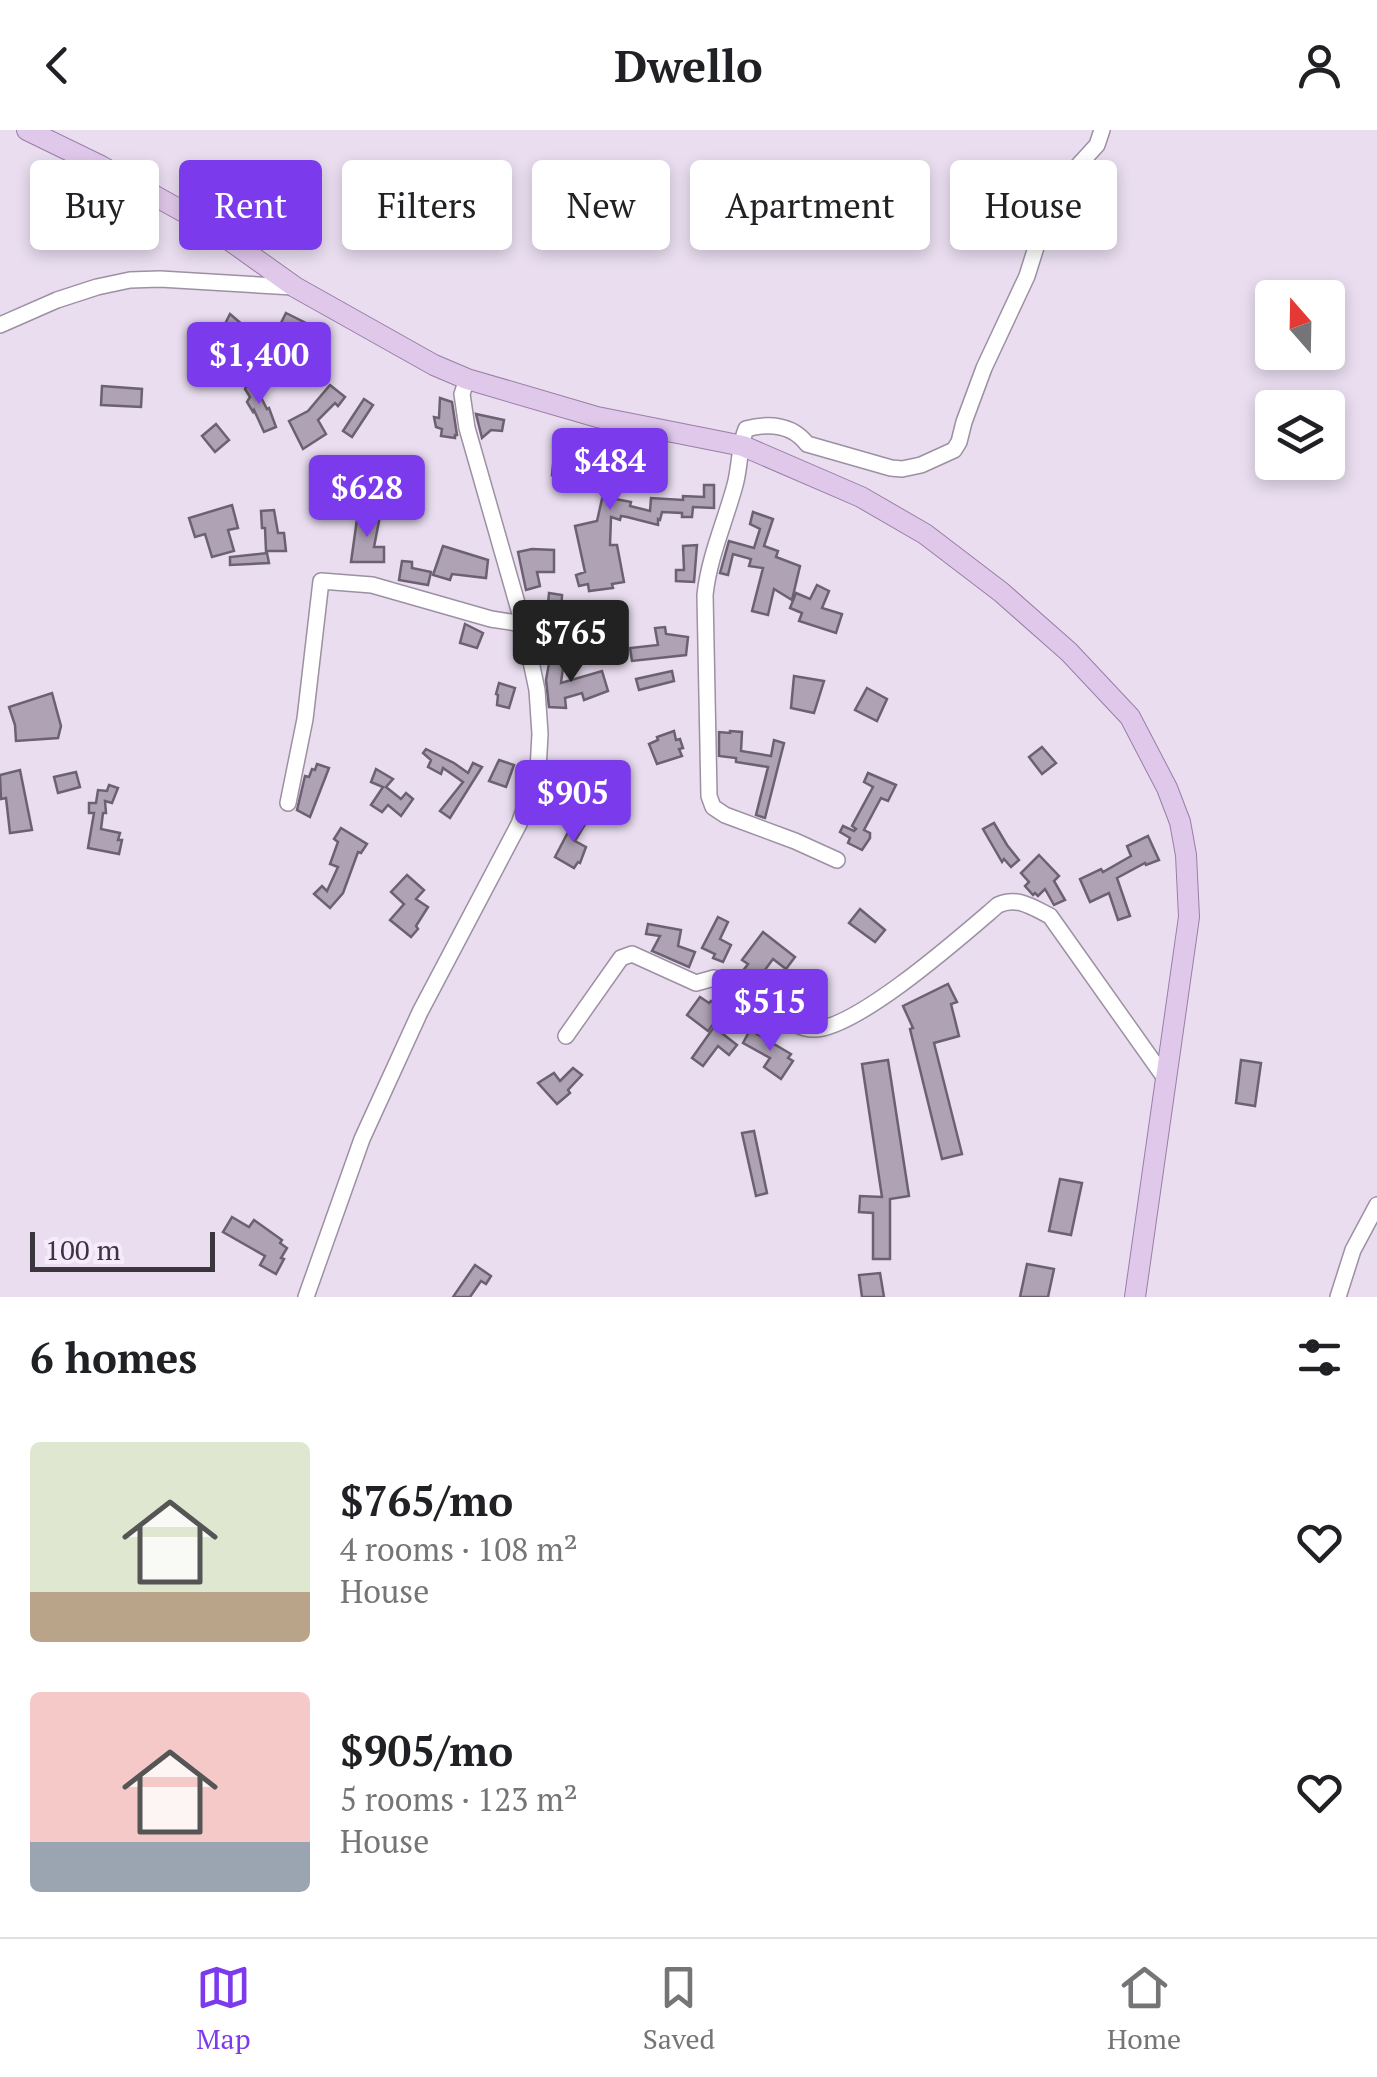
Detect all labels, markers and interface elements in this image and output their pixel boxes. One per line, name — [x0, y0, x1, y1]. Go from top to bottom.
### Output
text: Dwello — [614, 35, 763, 95]
icon: back — [30, 38, 85, 93]
icon: person — [1292, 38, 1347, 93]
chip: Buy — [30, 160, 159, 250]
chip: Rent — [179, 160, 322, 250]
chip: Filters — [342, 160, 512, 250]
chip: New — [532, 160, 670, 250]
chip: Apartment — [690, 160, 930, 250]
chip: House — [950, 160, 1117, 250]
north arrow — [1255, 280, 1345, 370]
map controls — [1255, 280, 1345, 480]
pin: $1,400 — [178, 322, 340, 407]
text: $1,400 — [209, 333, 309, 375]
button: layers — [1255, 390, 1345, 480]
pin: $484 — [551, 428, 669, 513]
text: $484 — [574, 439, 646, 481]
pin: $628 — [308, 455, 426, 540]
text: $628 — [331, 466, 403, 508]
pin: $765 — [512, 600, 630, 685]
text: $765 — [535, 611, 607, 653]
pin: $905 — [514, 760, 632, 845]
text: $905 — [537, 771, 609, 813]
pin: $515 — [711, 969, 829, 1054]
text: $515 — [734, 980, 806, 1022]
scale bar — [30, 1227, 215, 1272]
text: 100 m — [45, 1231, 121, 1268]
text: 6 homes — [30, 1329, 197, 1385]
icon: filters — [1292, 1330, 1347, 1385]
text: $765/mo — [340, 1472, 513, 1528]
icon: home — [110, 1482, 230, 1602]
icon: heart — [1292, 1515, 1347, 1570]
text: 4 rooms · 108 m² — [340, 1528, 578, 1570]
text: House — [340, 1570, 429, 1612]
text: $905/mo — [340, 1722, 513, 1778]
icon: home — [110, 1732, 230, 1852]
icon: heart — [1292, 1765, 1347, 1820]
text: 5 rooms · 123 m² — [340, 1778, 578, 1820]
text: House — [340, 1820, 429, 1862]
tab: Map — [196, 1960, 251, 2057]
tab: Saved — [643, 1960, 715, 2057]
tab: Home — [1107, 1960, 1181, 2057]

